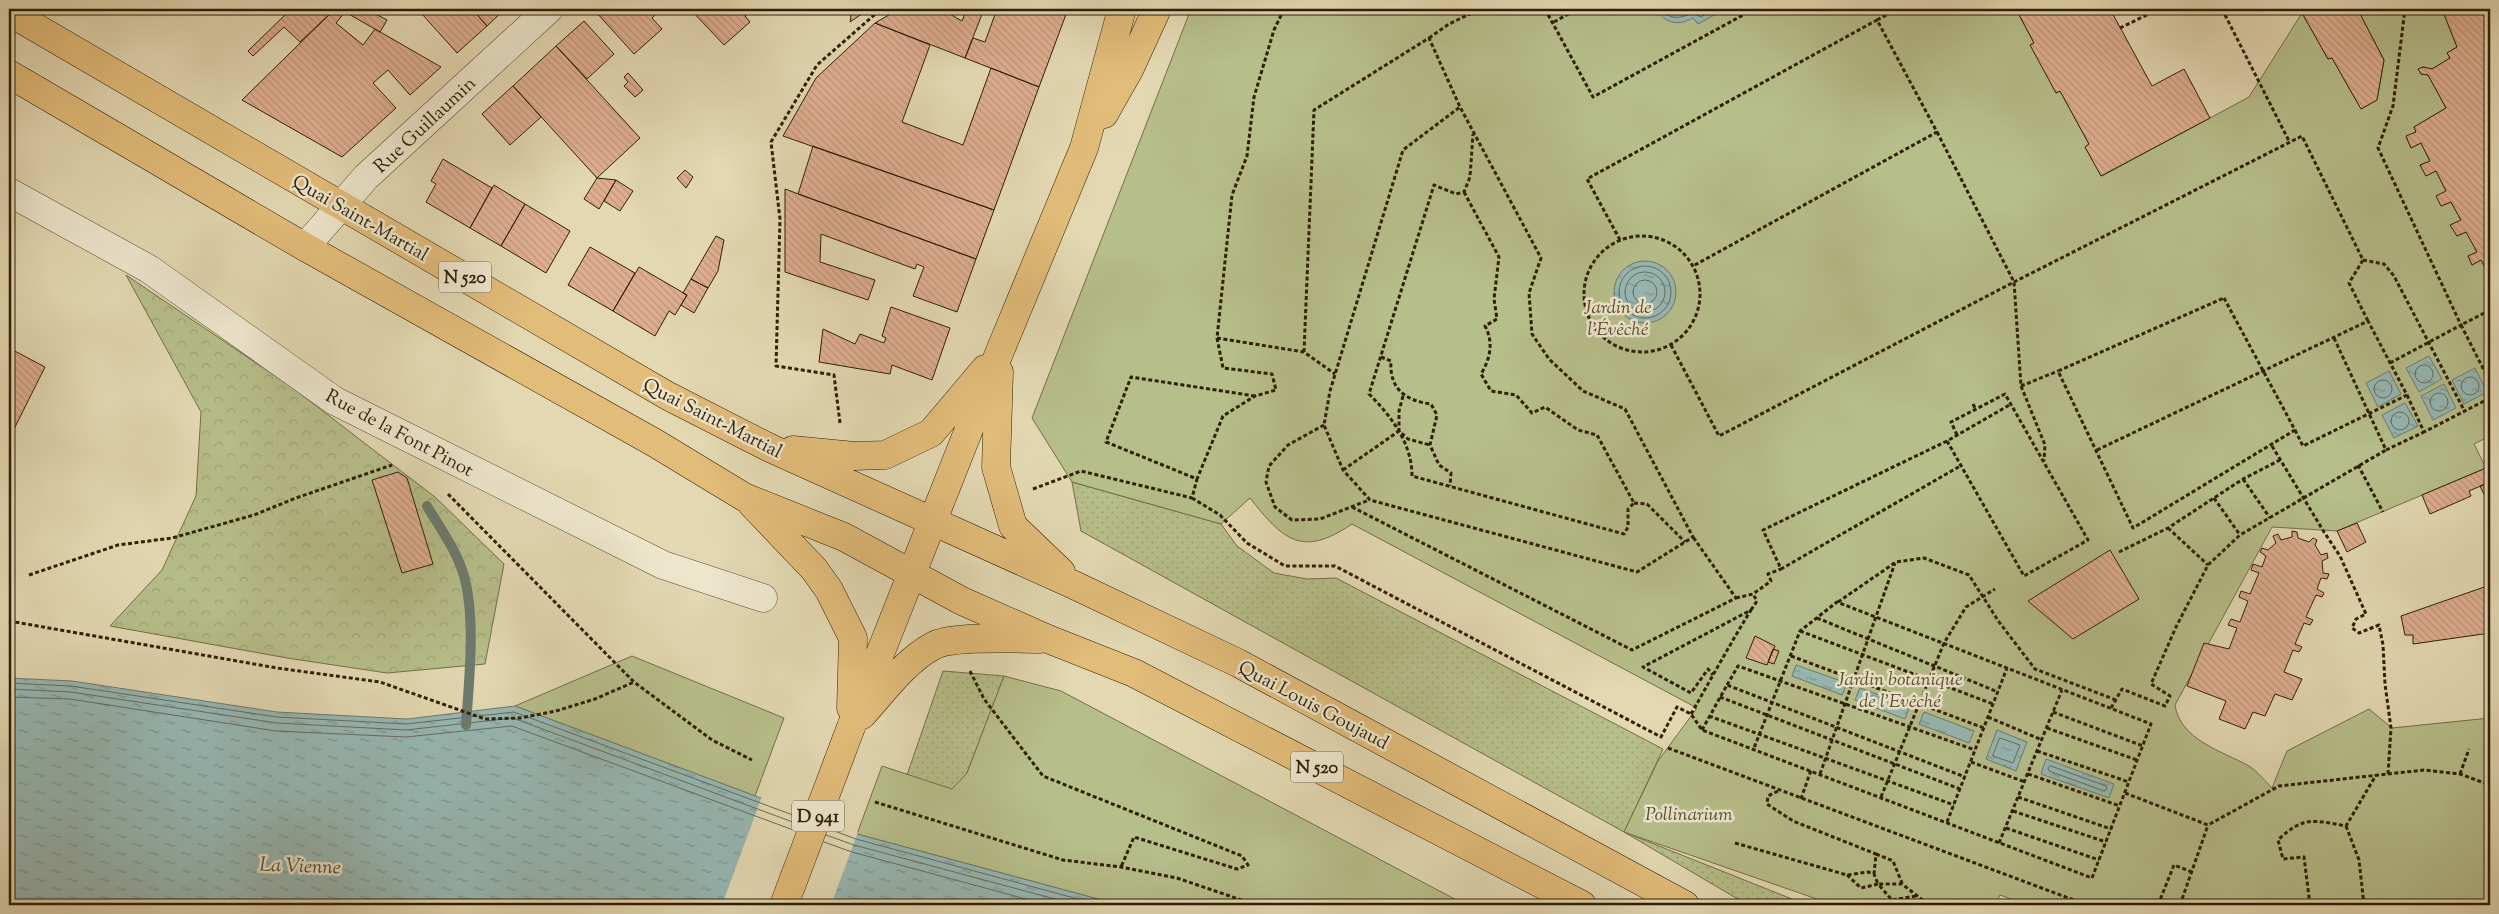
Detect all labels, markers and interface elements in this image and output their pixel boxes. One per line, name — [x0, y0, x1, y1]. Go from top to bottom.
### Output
street label: Rue Guillaumin — [369, 71, 483, 180]
street label: Quai Saint-Martial — [287, 169, 433, 269]
road number: N 520 — [439, 262, 491, 292]
park label: Jardin de l'Évêché — [1583, 295, 1652, 344]
street label: Quai Saint-Martial — [637, 372, 786, 466]
street label: Rue de la Font Pinot — [320, 384, 478, 485]
street label: Quai Louis Goujaud — [1233, 655, 1393, 757]
park label: Jardin botanique de l'Evêché — [1836, 667, 1963, 716]
road number: N 520 — [1291, 752, 1343, 782]
road number: D 941 — [792, 800, 844, 831]
park label: Pollinarium — [1645, 802, 1733, 829]
water label: La Vienne — [259, 852, 341, 883]

